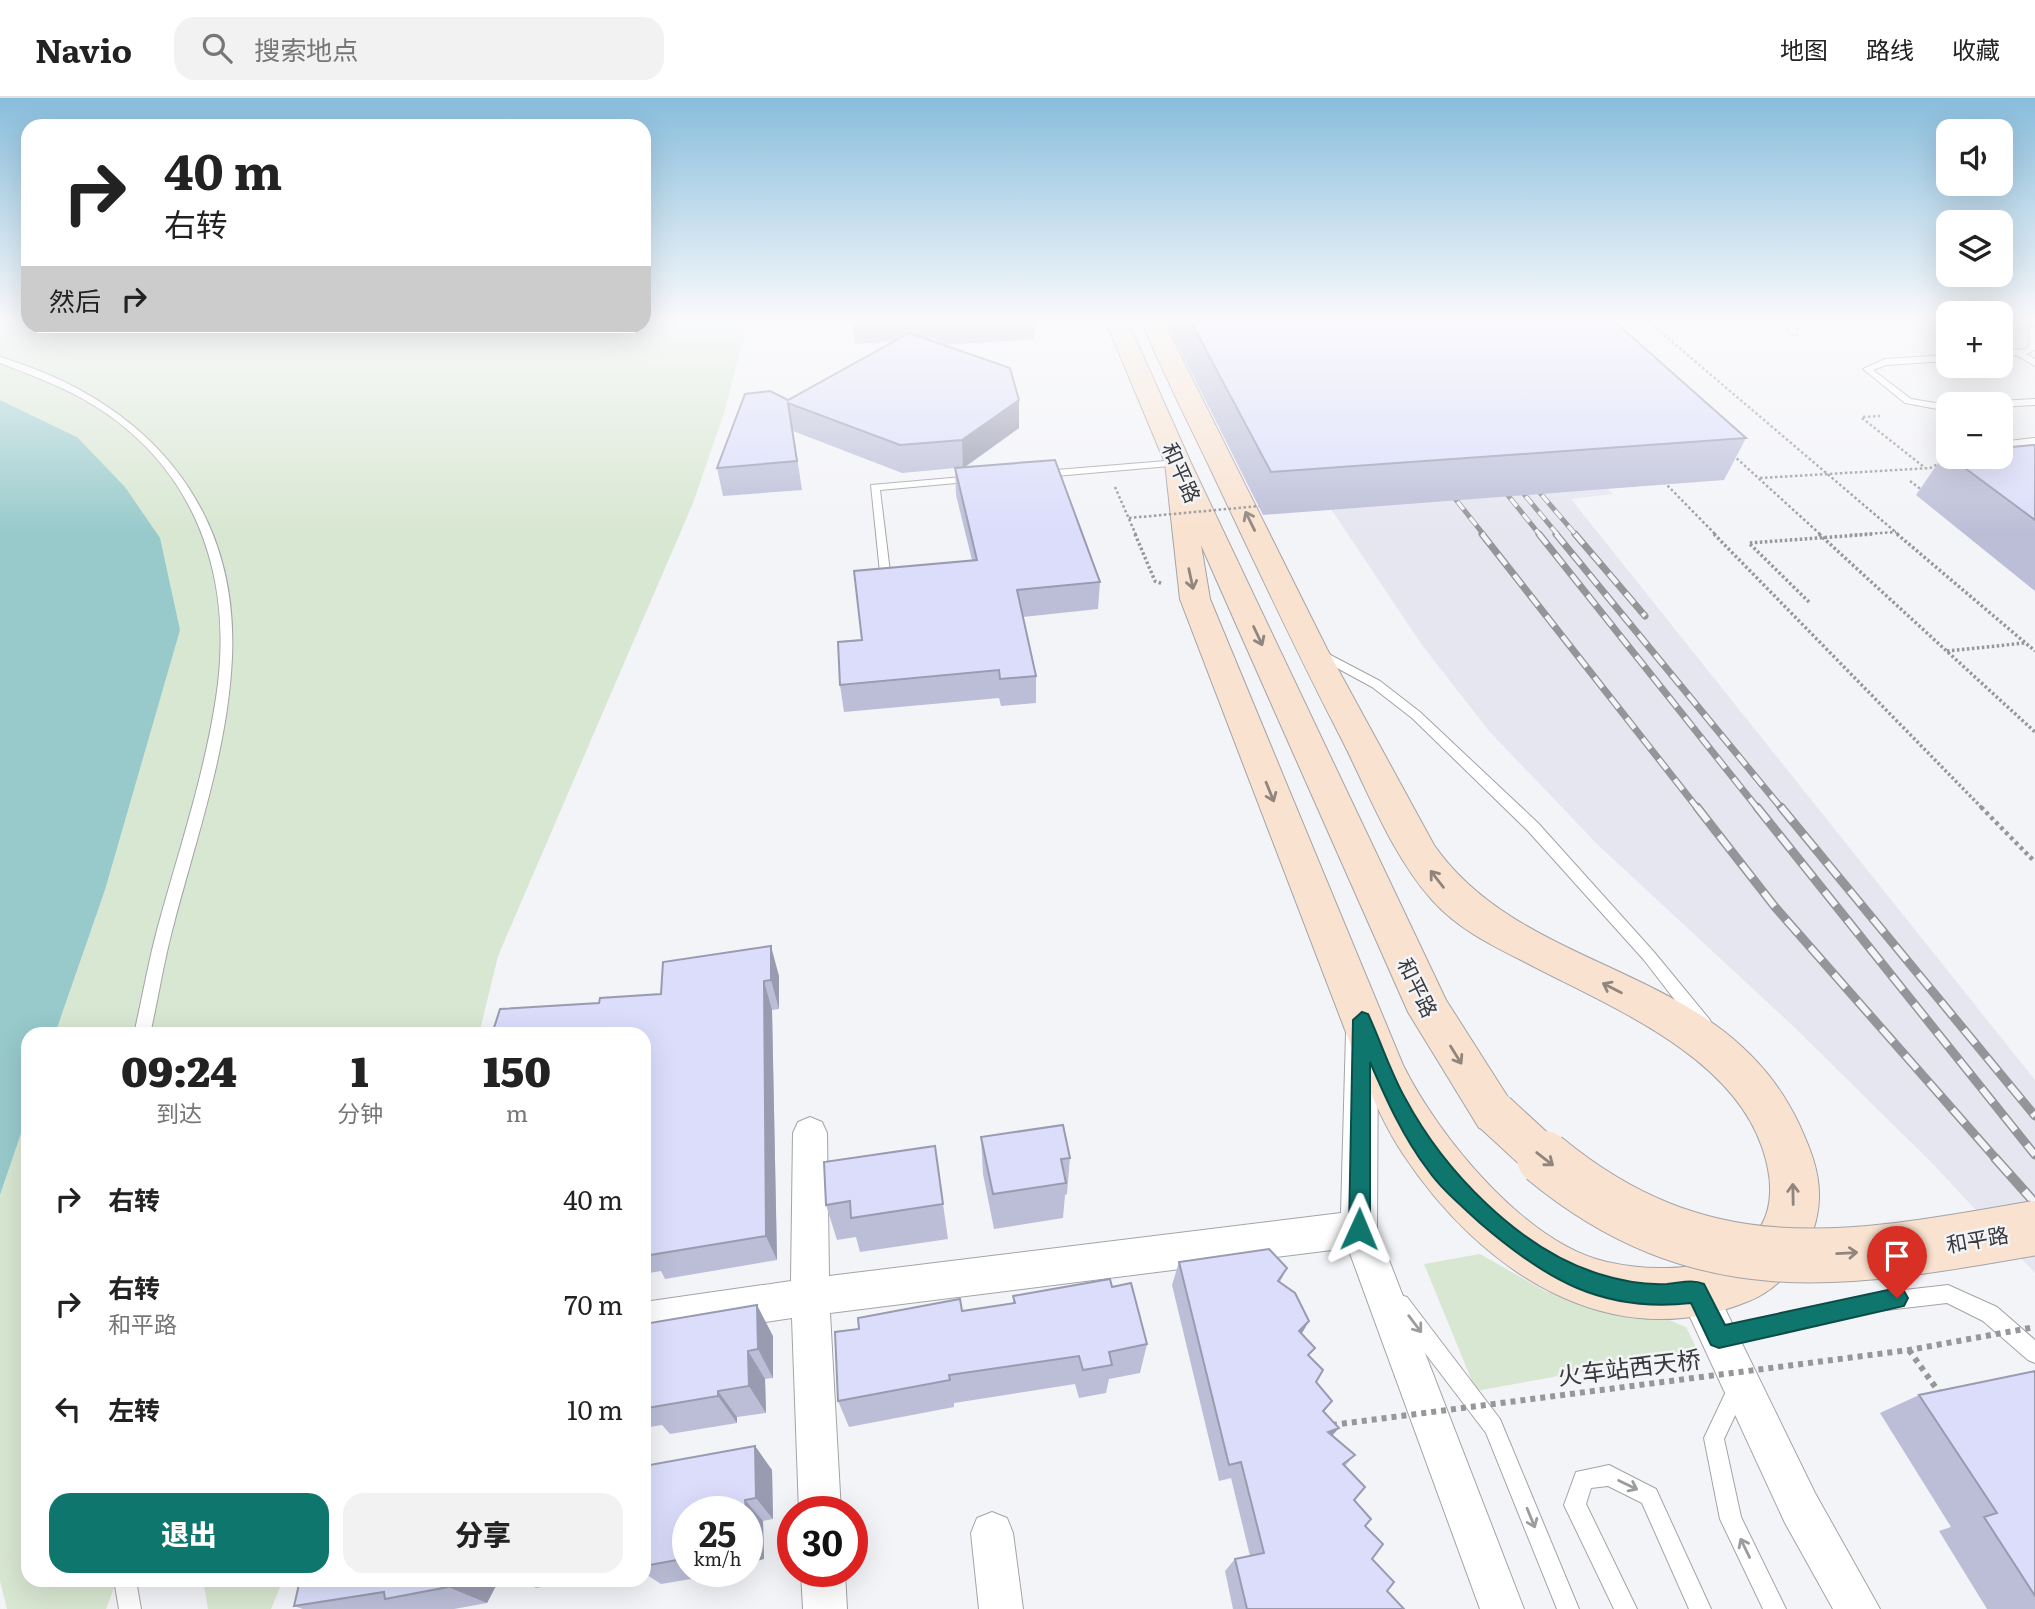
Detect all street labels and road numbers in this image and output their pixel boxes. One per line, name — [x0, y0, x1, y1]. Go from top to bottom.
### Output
street label: 和平路 — [1156, 437, 1210, 507]
street label: 和平路 — [1391, 952, 1447, 1022]
street label: 和平路 — [1943, 1217, 2011, 1259]
street label: 火车站西天桥 — [1555, 1340, 1703, 1392]

